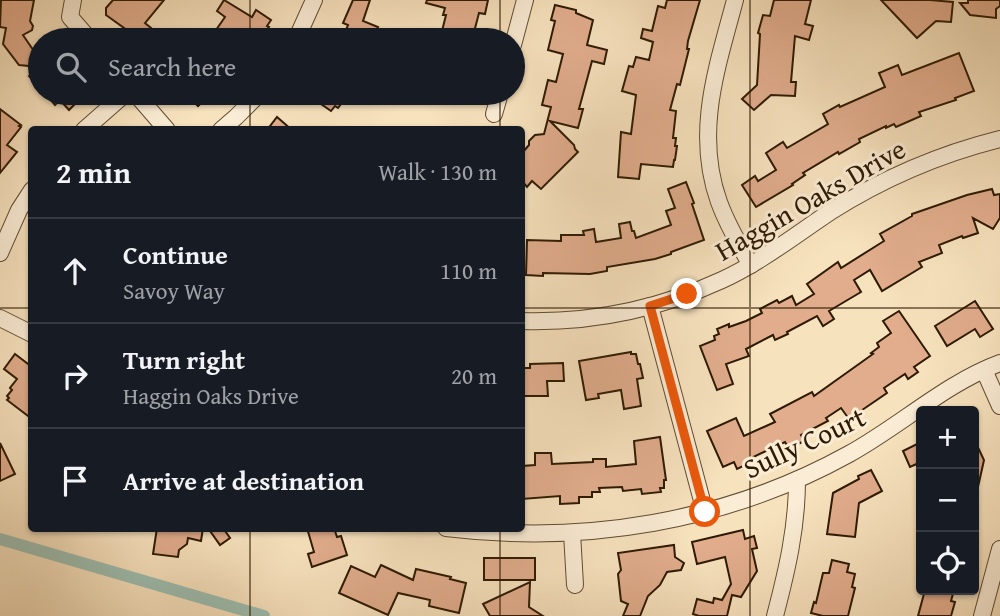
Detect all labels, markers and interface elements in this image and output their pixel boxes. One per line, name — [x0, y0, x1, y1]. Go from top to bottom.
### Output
search box — [28, 28, 525, 105]
text: Search here — [108, 47, 236, 86]
icon: search — [52, 48, 90, 86]
street label: Haggin Oaks Drive — [707, 128, 913, 270]
text: 2 min — [56, 150, 131, 194]
text: Walk · 130 m — [378, 155, 497, 188]
text: Continue — [123, 235, 228, 274]
icon: ahead — [56, 252, 94, 290]
text: 110 m — [440, 254, 497, 287]
text: Savoy Way — [123, 274, 225, 307]
route end — [671, 278, 702, 309]
text: Turn right — [123, 340, 245, 379]
icon: right — [56, 357, 94, 395]
text: 20 m — [451, 359, 497, 392]
text: Haggin Oaks Drive — [123, 379, 299, 412]
street label: Sully Court — [736, 396, 872, 488]
map controls — [916, 406, 979, 595]
button: + — [916, 406, 979, 469]
text: Arrive at destination — [123, 461, 364, 500]
icon: arrive — [56, 462, 94, 500]
button: − — [916, 469, 979, 532]
route start — [689, 496, 720, 527]
button: locate — [916, 532, 979, 595]

